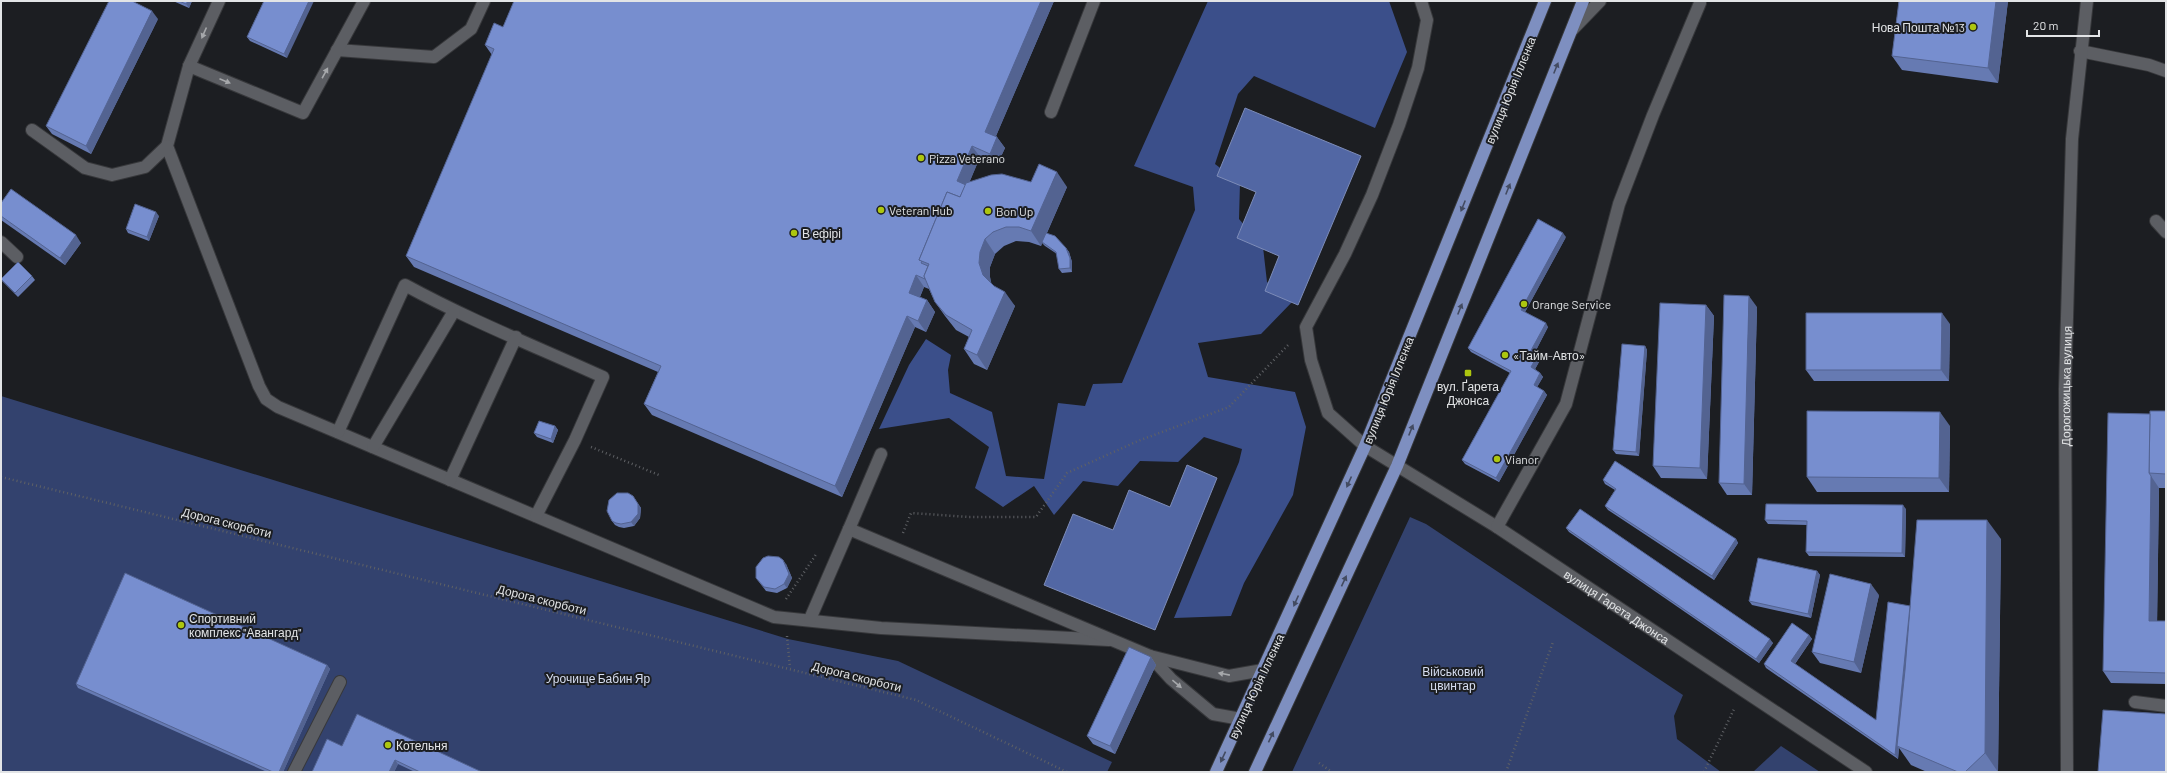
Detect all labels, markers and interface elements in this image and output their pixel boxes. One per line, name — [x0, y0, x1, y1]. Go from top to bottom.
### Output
scale bar — [2027, 12, 2099, 38]
text: 20 m — [2033, 18, 2059, 32]
place label: Нова Пошта №13 — [1872, 20, 1965, 34]
marker: Нова Пошта №13 — [1968, 22, 1978, 32]
one-way arrow — [201, 28, 207, 39]
street label: вулиця Юрія Іллєнка — [1482, 34, 1539, 146]
one-way arrow — [1553, 61, 1559, 73]
one-way arrow — [322, 67, 328, 78]
one-way arrow — [220, 78, 232, 84]
place label: Pizza Veterano — [929, 151, 1005, 165]
marker: Pizza Veterano — [916, 153, 926, 163]
one-way arrow — [1505, 182, 1511, 194]
one-way arrow — [1460, 201, 1466, 212]
place label: Veteran Hub — [889, 203, 953, 217]
place label: Bon Up — [996, 204, 1033, 218]
marker: Veteran Hub — [876, 205, 886, 215]
marker: Bon Up — [983, 206, 993, 216]
place label: В ефірі — [802, 226, 841, 241]
marker: В ефірі — [789, 228, 799, 238]
place label: Orange Service — [1532, 297, 1611, 311]
marker: Orange Service — [1519, 299, 1529, 309]
one-way arrow — [1457, 303, 1463, 315]
street label: Дорогожицька вулиця — [2058, 326, 2075, 446]
street label: вулиця Юрія Іллєнка — [1360, 334, 1417, 446]
place label: «Тайм-Авто» — [1513, 348, 1585, 362]
marker: «Тайм-Авто» — [1500, 350, 1510, 360]
marker: вул. Ґарета Джонса — [1463, 368, 1473, 378]
place label: вул. Ґарета Джонса — [1437, 379, 1499, 408]
one-way arrow — [1409, 424, 1415, 436]
place label: Vianor — [1505, 452, 1539, 466]
marker: Vianor — [1492, 454, 1502, 464]
one-way arrow — [1346, 477, 1352, 489]
street label: Дорога скорботи — [181, 504, 273, 541]
street label: вулиця Ґарета Джонса — [1562, 567, 1673, 647]
one-way arrow — [1341, 575, 1347, 586]
street label: Дорога скорботи — [496, 581, 588, 618]
one-way arrow — [1293, 595, 1299, 606]
place label: Спортивний комплекс "Авангард" — [189, 611, 301, 640]
marker: Спортивний комплекс "Авангард" — [176, 620, 186, 630]
street label: вулиця Юрія Іллєнка — [1226, 631, 1287, 741]
street label: Дорога скорботи — [811, 658, 903, 695]
park label: Військовий цвинтар — [1422, 664, 1484, 693]
park label: Урочище Бабин Яр — [546, 671, 651, 686]
one-way arrow — [1218, 671, 1230, 677]
one-way arrow — [1172, 680, 1182, 689]
one-way arrow — [1268, 731, 1274, 742]
place label: Котельня — [396, 738, 447, 752]
marker: Котельня — [383, 740, 393, 750]
one-way arrow — [1220, 751, 1226, 762]

